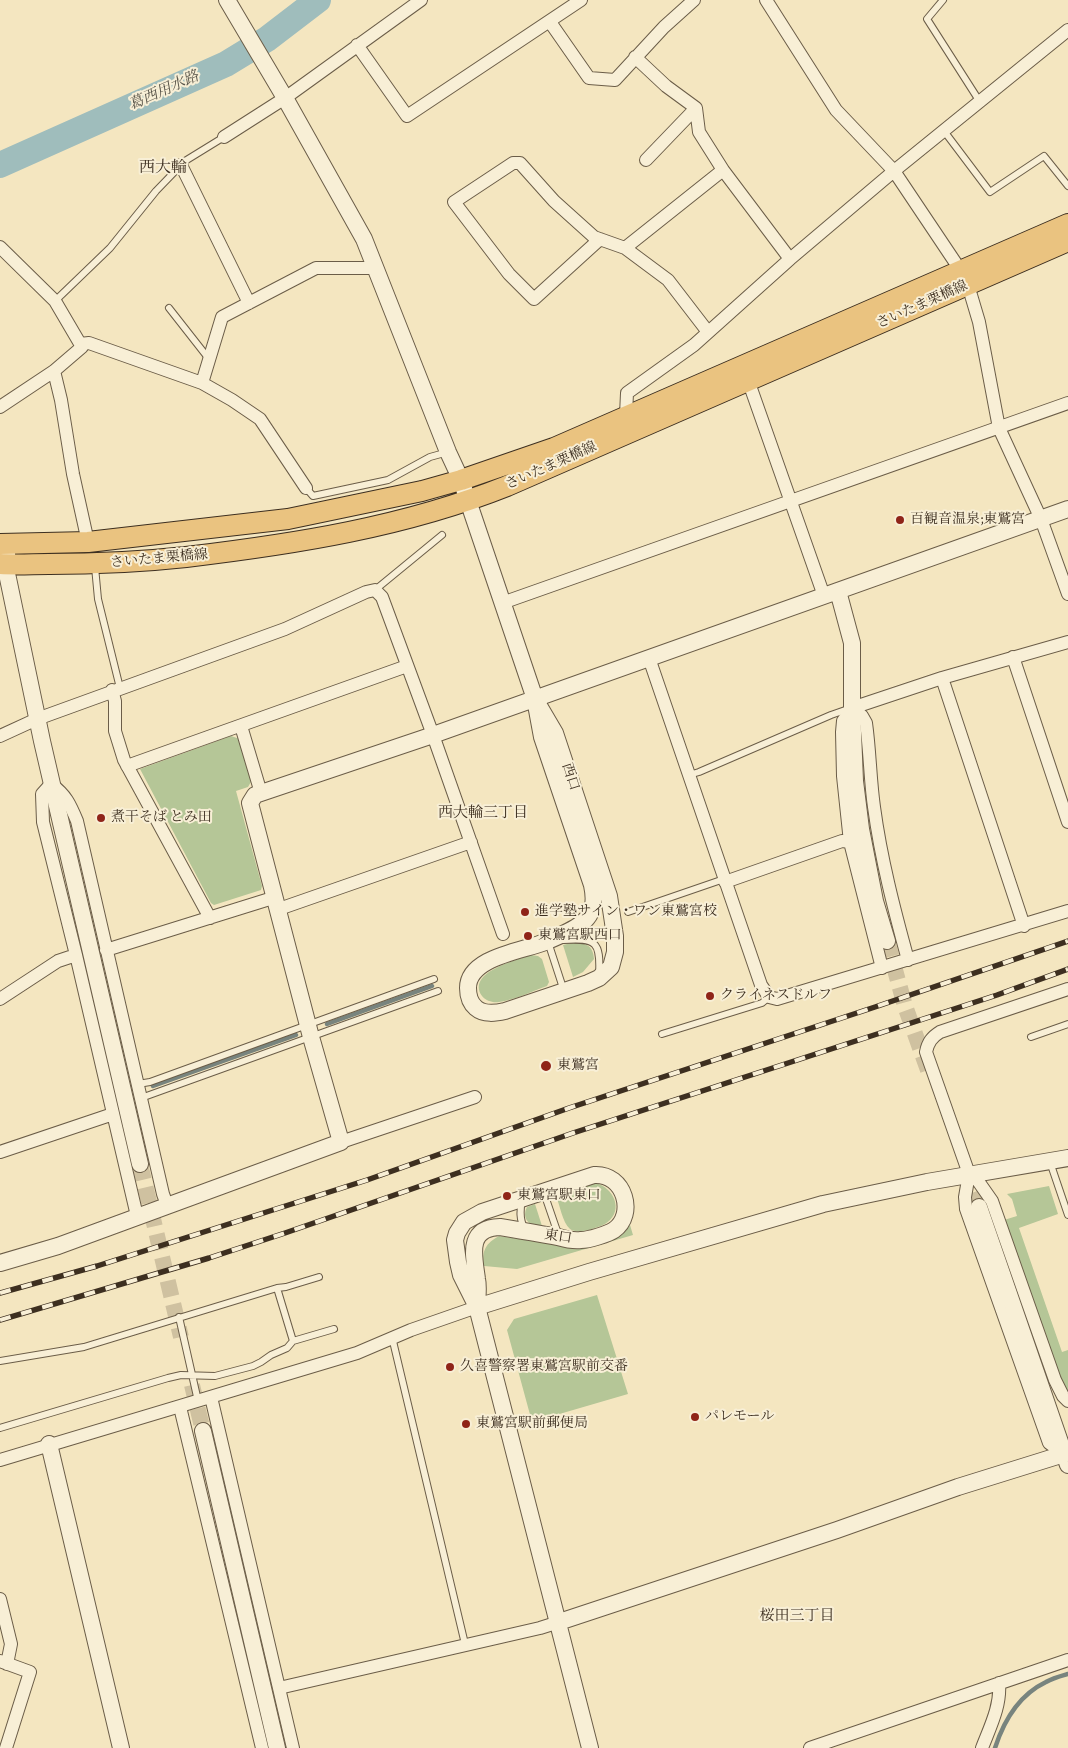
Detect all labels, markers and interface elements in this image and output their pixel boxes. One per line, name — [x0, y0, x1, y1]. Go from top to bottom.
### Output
water label: 葛西用水路 — [126, 68, 202, 114]
district label: 西大輪 — [139, 158, 187, 178]
street label: さいたま栗橋線 — [874, 277, 970, 333]
street label: さいたま栗橋線 — [503, 438, 599, 494]
place label: 百観音温泉;東鷲宮 — [910, 512, 1025, 528]
marker: 百観音温泉;東鷲宮 — [894, 514, 906, 526]
street label: さいたま栗橋線 — [109, 546, 209, 572]
street label: 西口 — [558, 761, 582, 793]
district label: 西大輪三丁目 — [438, 804, 528, 822]
place label: 煮干そば とみ田 — [111, 810, 212, 826]
marker: 煮干そば とみ田 — [95, 812, 107, 824]
place label: 進学塾サイン・ワン東鷲宮校 — [535, 904, 717, 920]
marker: 進学塾サイン・ワン東鷲宮校 — [519, 906, 531, 918]
place label: 東鷲宮駅西口 — [538, 928, 622, 944]
marker: 東鷲宮駅西口 — [522, 930, 534, 942]
place label: クライネスドルフ — [720, 988, 832, 1004]
marker: クライネスドルフ — [704, 990, 716, 1002]
place label: 東鷲宮 — [557, 1058, 599, 1074]
marker: 東鷲宮 — [539, 1059, 553, 1073]
place label: 東鷲宮駅東口 — [517, 1188, 601, 1204]
marker: 東鷲宮駅東口 — [501, 1190, 513, 1202]
street label: 東口 — [543, 1227, 573, 1247]
place label: 久喜警察署東鷲宮駅前交番 — [460, 1359, 628, 1375]
marker: 久喜警察署東鷲宮駅前交番 — [444, 1361, 456, 1373]
place label: パレモール — [705, 1409, 774, 1425]
marker: パレモール — [689, 1411, 701, 1423]
place label: 東鷲宮駅前郵便局 — [476, 1416, 588, 1432]
marker: 東鷲宮駅前郵便局 — [460, 1418, 472, 1430]
district label: 桜田三丁目 — [760, 1607, 834, 1625]

